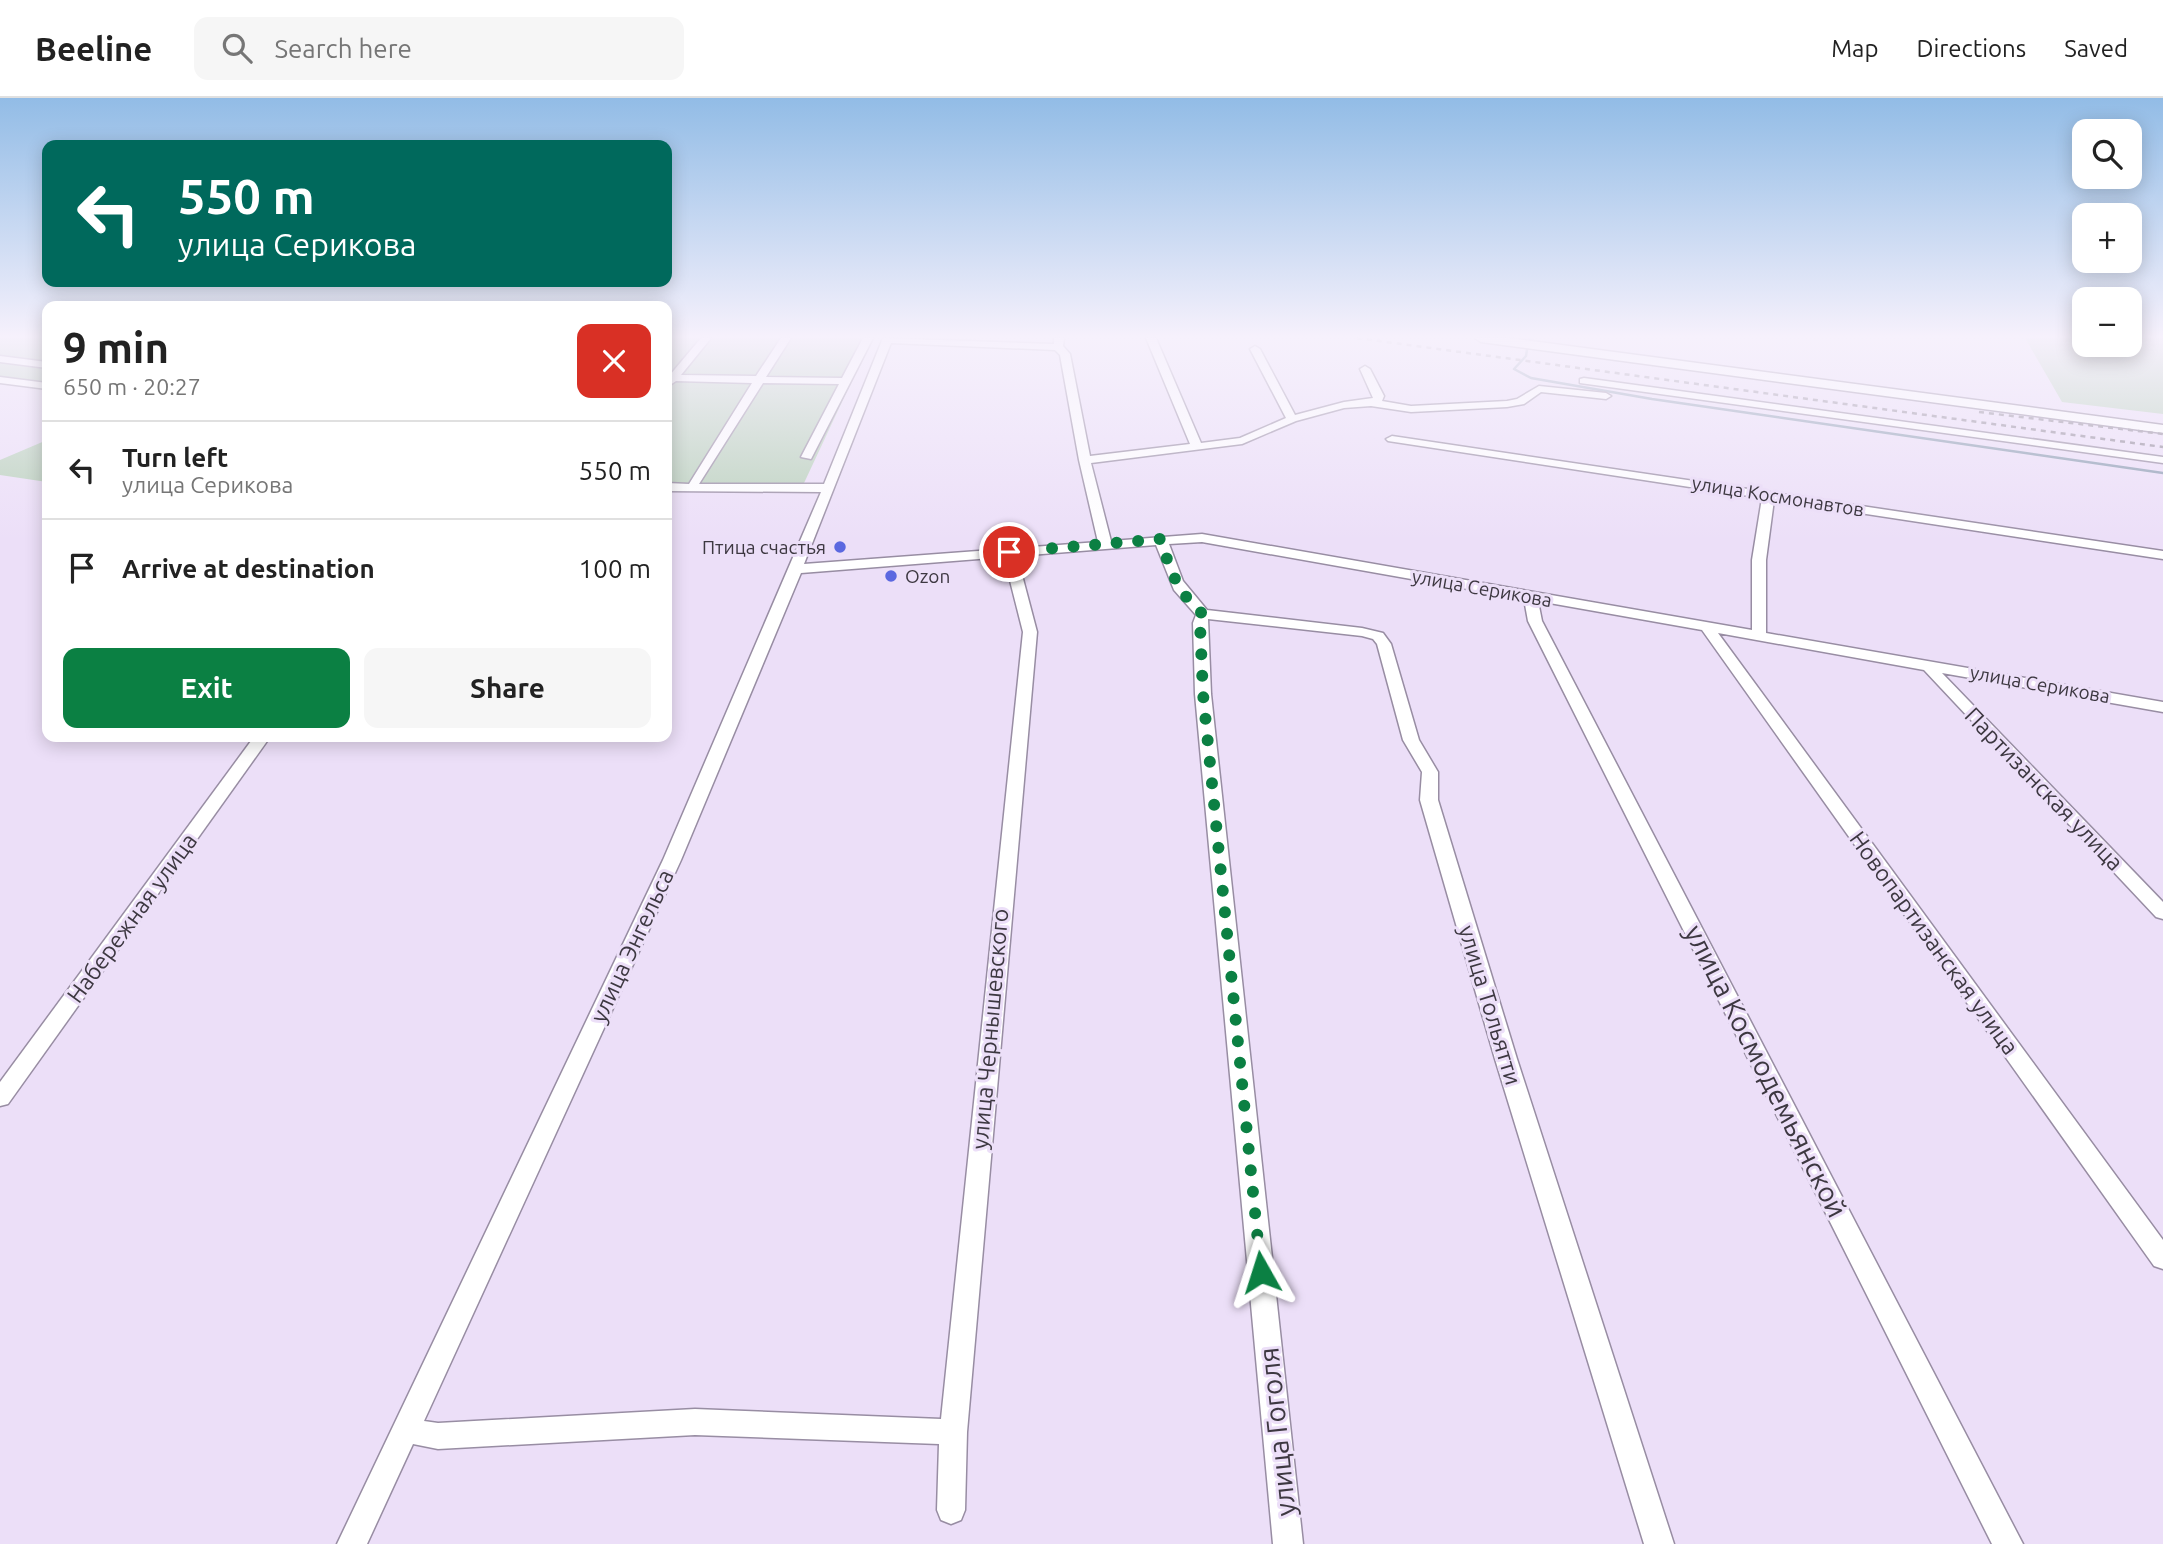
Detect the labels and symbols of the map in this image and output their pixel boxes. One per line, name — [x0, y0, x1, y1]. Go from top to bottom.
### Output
street label: улица Космонавтов — [1690, 472, 1866, 520]
pin — [979, 522, 1039, 582]
place label: Птица счастья — [702, 536, 826, 558]
marker: Птица счастья — [832, 539, 848, 555]
place label: Ozon — [905, 565, 950, 587]
street label: улица Серикова — [1410, 565, 1554, 611]
marker: Ozon — [883, 568, 899, 584]
street label: улица Серикова — [1968, 661, 2112, 707]
street label: Партизанская улица — [1960, 702, 2128, 875]
street label: Новопартизанская улица — [1845, 826, 2024, 1059]
street label: Набережная улица — [62, 828, 201, 1007]
street label: улица Энгельса — [585, 865, 678, 1026]
street label: улица Чернышевского — [967, 908, 1012, 1150]
street label: улица Космодемьянской — [1679, 919, 1854, 1222]
street label: улица Тольятти — [1454, 922, 1527, 1088]
position arrow — [1224, 1235, 1298, 1309]
street label: улица Гоголя — [1252, 1346, 1301, 1518]

